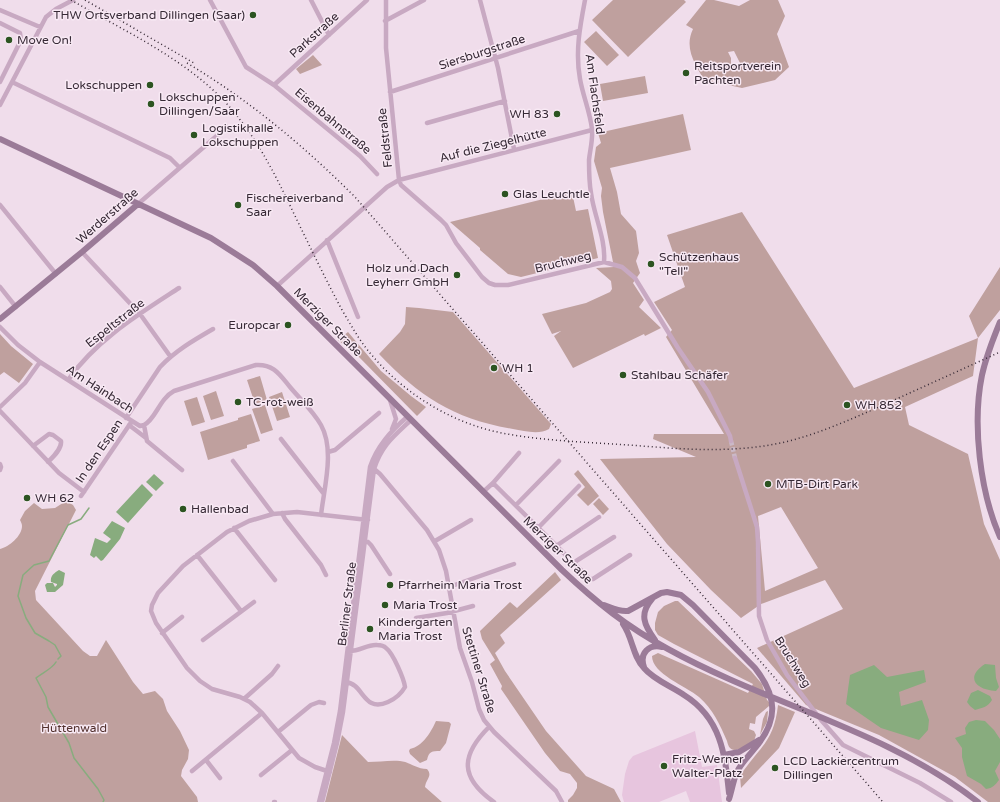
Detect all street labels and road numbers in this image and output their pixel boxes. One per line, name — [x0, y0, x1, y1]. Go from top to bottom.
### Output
street label: Parkstraße — [287, 9, 342, 61]
street label: Siersburgstraße — [437, 31, 527, 73]
street label: Am Flachsfeld — [582, 53, 608, 135]
street label: Eisenbahnstraße — [292, 85, 374, 157]
street label: Feldstraße — [375, 107, 395, 169]
street label: Auf die Ziegelhütte — [438, 125, 548, 165]
street label: Werderstraße — [73, 185, 141, 247]
street label: Bruchweg — [533, 248, 593, 276]
street label: Merziger Straße — [291, 285, 365, 359]
street label: Espeltstraße — [83, 296, 147, 350]
street label: Am Hainbach — [64, 362, 136, 416]
street label: In den Espen — [73, 417, 125, 485]
street label: Merziger Straße — [520, 513, 596, 587]
street label: Berliner Straße — [335, 561, 359, 647]
street label: Stettiner Straße — [459, 625, 499, 715]
street label: Bruchweg — [772, 634, 814, 690]

